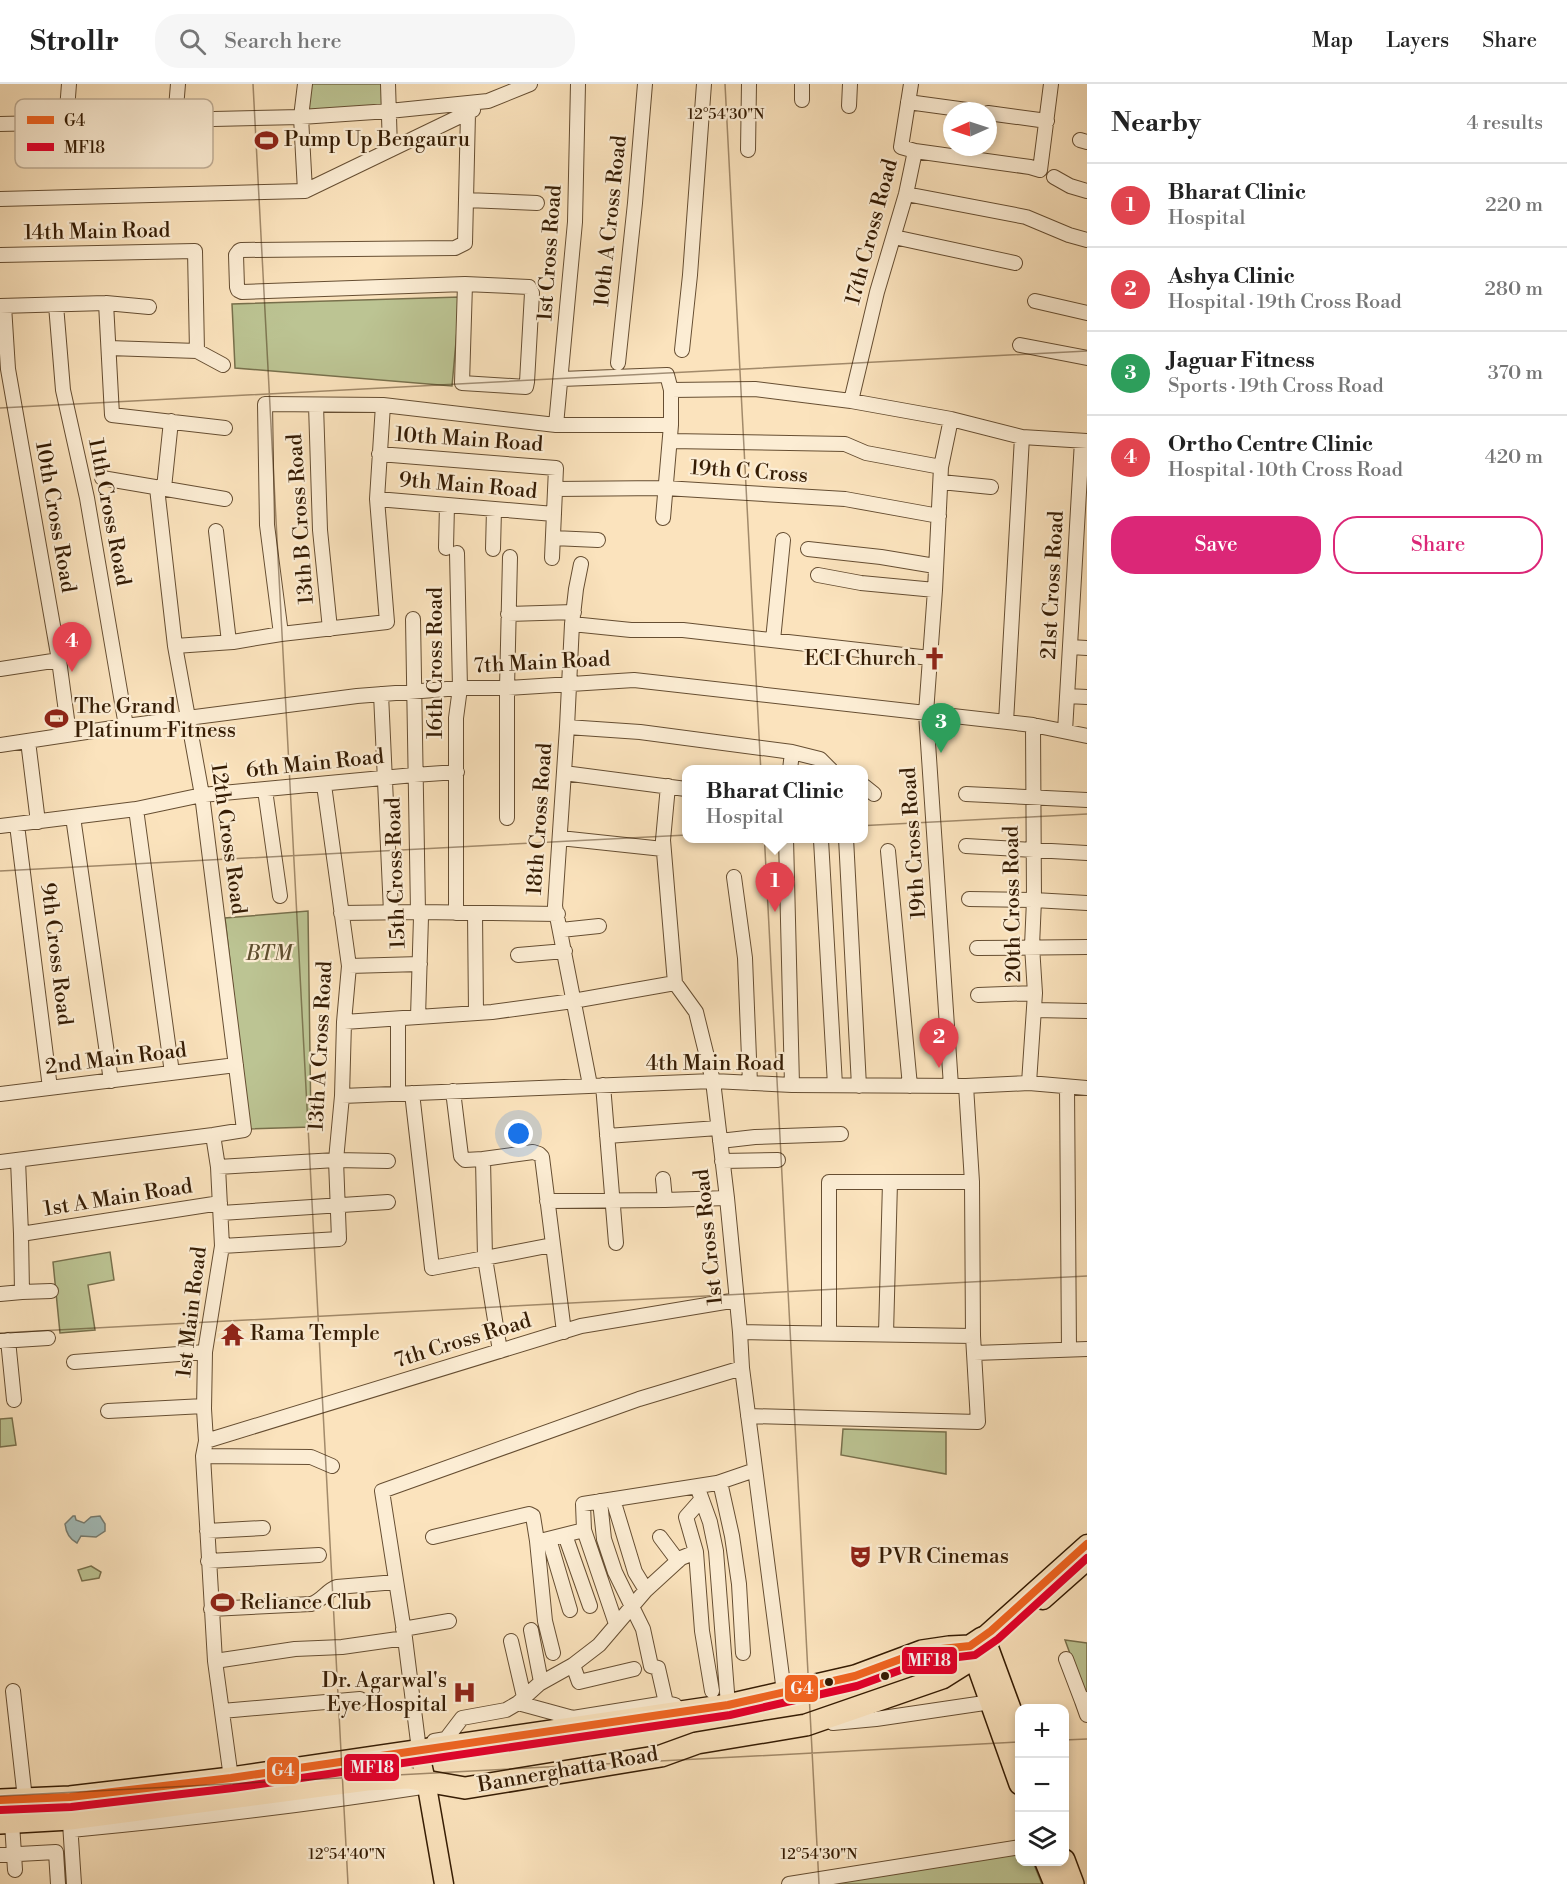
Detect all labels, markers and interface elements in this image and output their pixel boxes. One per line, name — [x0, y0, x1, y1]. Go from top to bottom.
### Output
search box — [155, 14, 575, 68]
text: Strollr — [30, 24, 119, 59]
icon: search — [176, 25, 209, 58]
text: Search here — [224, 28, 342, 55]
text: Map — [1312, 28, 1353, 54]
text: Layers — [1386, 28, 1449, 54]
text: Share — [1482, 28, 1537, 54]
legend — [15, 99, 213, 168]
north arrow — [943, 102, 997, 156]
text: 12°54'30"N — [688, 105, 764, 124]
text: Nearby — [1111, 107, 1201, 139]
text: G4 — [64, 111, 86, 131]
text: 4 results — [1466, 111, 1543, 136]
sports icon: Pump Up Bengauru — [253, 127, 279, 153]
place label: Pump Up Bengauru — [284, 127, 470, 153]
street label: 10th A Cross Road — [589, 134, 633, 308]
text: MF18 — [64, 138, 105, 158]
street label: 17th Cross Road — [840, 156, 904, 308]
text: Bharat Clinic — [1168, 179, 1306, 206]
street label: 1st Cross Road — [532, 184, 568, 322]
text: 1 — [1126, 193, 1135, 218]
text: 220 m — [1485, 193, 1543, 218]
text: Hospital — [1168, 206, 1245, 231]
street label: 14th Main Road — [23, 218, 171, 246]
text: Ashya Clinic — [1168, 263, 1295, 290]
text: 2 — [1124, 277, 1137, 302]
text: 280 m — [1484, 277, 1543, 302]
text: Hospital · 19th Cross Road — [1168, 290, 1402, 315]
text: Jaguar Fitness — [1168, 347, 1315, 374]
text: 3 — [1124, 361, 1137, 386]
text: 370 m — [1488, 361, 1543, 386]
text: Sports · 19th Cross Road — [1168, 374, 1384, 399]
street label: 10th Main Road — [394, 422, 544, 458]
text: Ortho Centre Clinic — [1168, 431, 1373, 458]
street label: 13th B Cross Road — [282, 433, 320, 605]
street label: 11th Cross Road — [82, 436, 136, 588]
street label: 10th Cross Road — [29, 439, 81, 595]
text: 4 — [1124, 445, 1137, 470]
text: 420 m — [1485, 445, 1543, 470]
street label: 19th C Cross — [689, 455, 809, 489]
text: Hospital · 10th Cross Road — [1168, 458, 1403, 483]
street label: 9th Main Road — [398, 467, 538, 505]
street label: 21st Cross Road — [1036, 510, 1070, 660]
button: Save — [1111, 516, 1321, 574]
button: Share — [1333, 516, 1543, 574]
street label: 16th Cross Road — [423, 587, 449, 739]
pin: 4 — [52, 622, 92, 672]
street label: 7th Main Road — [473, 646, 611, 680]
place label: ECI Church — [804, 646, 916, 672]
church icon: ECI Church — [921, 646, 947, 672]
place label: The Grand Platinum Fitness — [74, 694, 236, 744]
pin: 3 — [922, 704, 960, 753]
sports icon: The Grand Platinum Fitness — [43, 706, 69, 732]
street label: 18th Cross Road — [522, 742, 558, 896]
street label: 6th Main Road — [245, 744, 386, 784]
street label: 12th Cross Road — [205, 762, 251, 916]
popup — [682, 765, 868, 843]
street label: 19th Cross Road — [896, 766, 932, 920]
text: Bharat Clinic — [706, 778, 844, 805]
street label: 15th Cross Road — [380, 797, 412, 949]
text: Hospital — [706, 805, 783, 830]
street label: 20th Cross Road — [999, 825, 1027, 983]
pin: 1 — [756, 862, 794, 912]
street label: 9th Cross Road — [34, 881, 78, 1027]
park label: BTM — [245, 941, 295, 967]
street label: 13th A Cross Road — [304, 960, 338, 1132]
pin: 2 — [920, 1018, 958, 1068]
street label: 2nd Main Road — [44, 1037, 188, 1081]
street label: 4th Main Road — [646, 1051, 784, 1077]
your location — [504, 1119, 533, 1148]
street label: 1st Cross Road — [689, 1168, 729, 1306]
street label: 1st A Main Road — [42, 1173, 194, 1223]
street label: 1st Main Road — [171, 1245, 213, 1379]
street label: 7th Cross Road — [391, 1308, 535, 1374]
temple icon: Rama Temple — [219, 1321, 245, 1347]
place label: Rama Temple — [250, 1321, 380, 1347]
theatre icon: PVR Cinemas — [847, 1544, 873, 1570]
place label: PVR Cinemas — [878, 1544, 1009, 1570]
sports icon: Reliance Club — [209, 1590, 235, 1616]
place label: Reliance Club — [240, 1590, 371, 1616]
line badge: MF18 — [901, 1646, 958, 1675]
text: MF18 — [907, 1651, 951, 1671]
place label: Dr. Agarwal's Eye Hospital — [322, 1668, 447, 1718]
unlabelled marker — [879, 1670, 891, 1682]
line badge: G4 — [784, 1674, 819, 1703]
unlabelled marker — [823, 1676, 835, 1688]
text: G4 — [790, 1679, 814, 1699]
hospital icon: Dr. Agarwal's Eye Hospital — [452, 1680, 478, 1706]
map controls — [1015, 1704, 1069, 1866]
button: + — [1015, 1704, 1069, 1758]
street label: Bannerghatta Road — [475, 1741, 660, 1799]
line badge: MF18 — [343, 1753, 400, 1782]
line badge: G4 — [266, 1756, 300, 1785]
text: MF18 — [350, 1758, 394, 1778]
button: − — [1015, 1758, 1069, 1812]
text: G4 — [271, 1761, 295, 1781]
button: layers — [1015, 1812, 1069, 1866]
text: 12°54'40"N — [308, 1845, 386, 1864]
text: 12°54'30"N — [781, 1845, 857, 1864]

